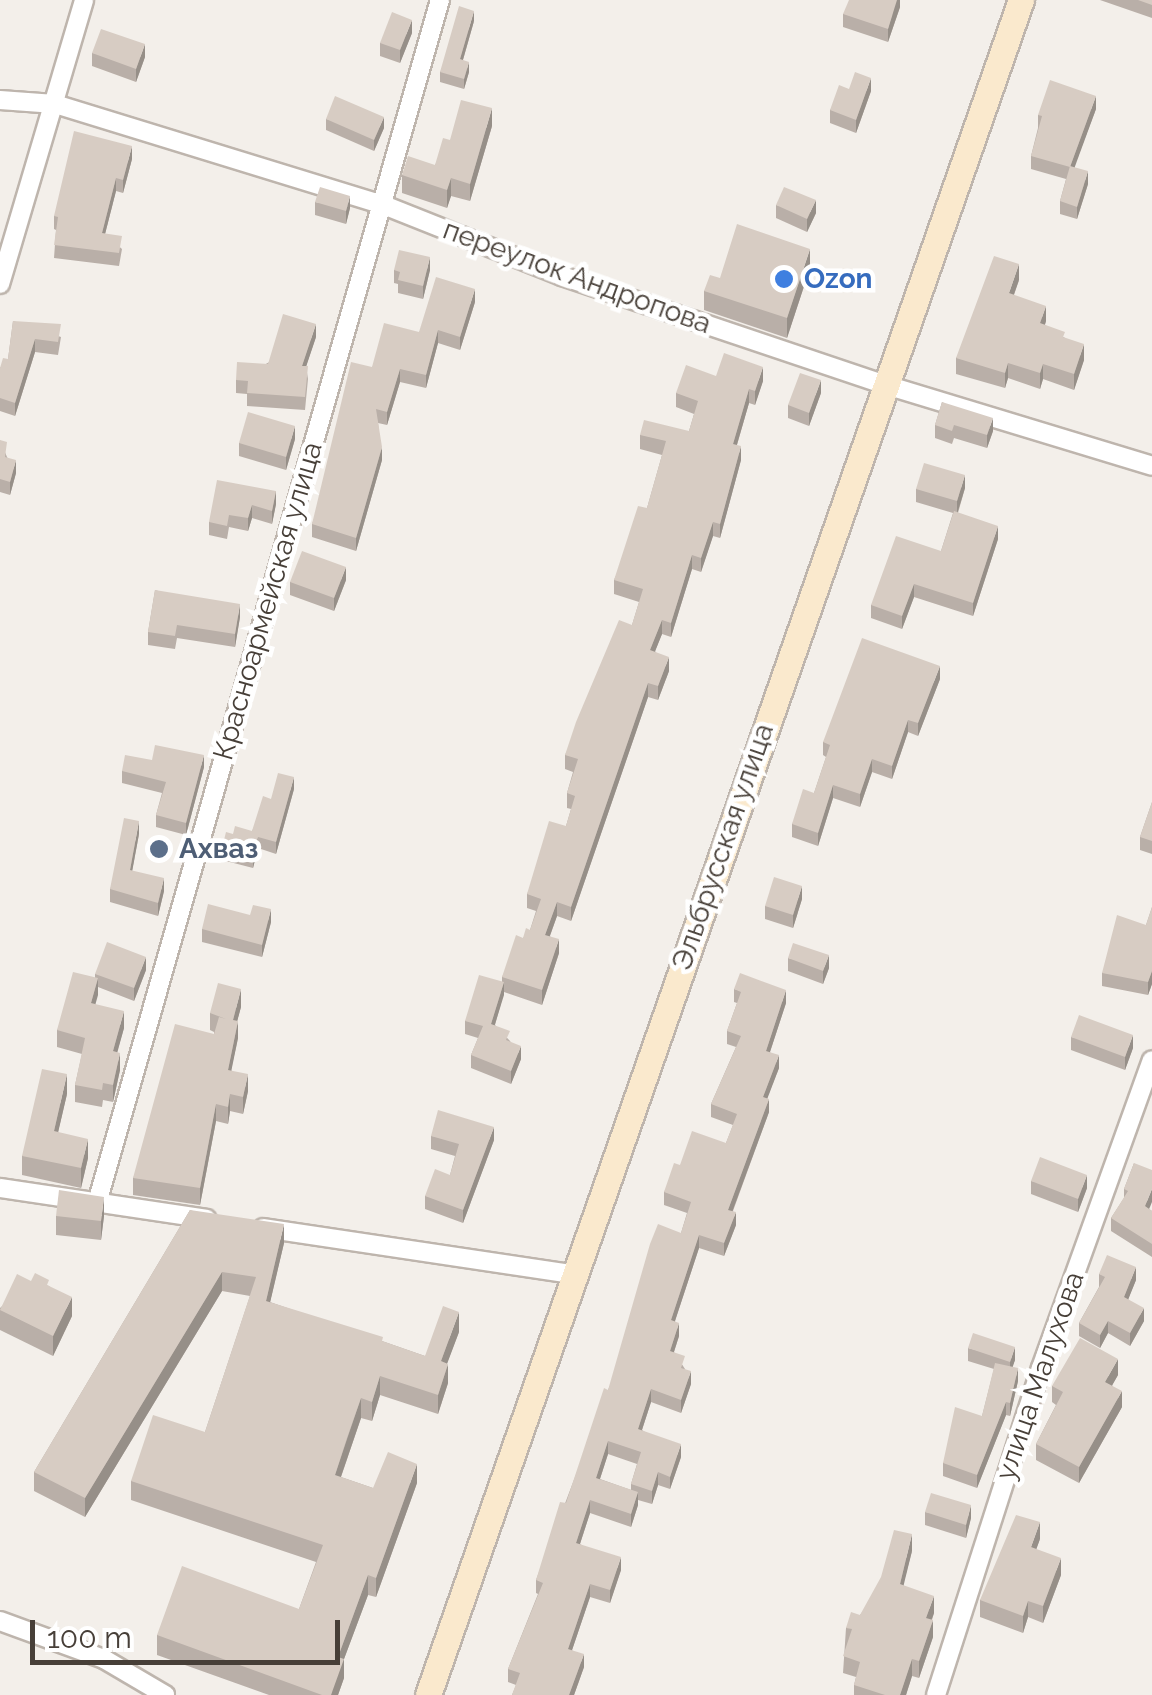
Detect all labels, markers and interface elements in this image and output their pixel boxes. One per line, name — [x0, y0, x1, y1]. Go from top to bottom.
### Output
street label: переулок Андропова — [438, 213, 716, 341]
place label: Ozon — [804, 262, 873, 296]
marker: Ozon — [773, 268, 795, 290]
street label: Красноармейская улица — [206, 438, 330, 764]
street label: Эльбрусская улица — [665, 719, 781, 975]
place label: Ахваз — [179, 832, 258, 866]
marker: Ахваз — [148, 838, 170, 860]
street label: улица Малухова — [989, 1267, 1091, 1485]
scale bar — [35, 1600, 345, 1662]
text: 100 m — [47, 1620, 132, 1655]

